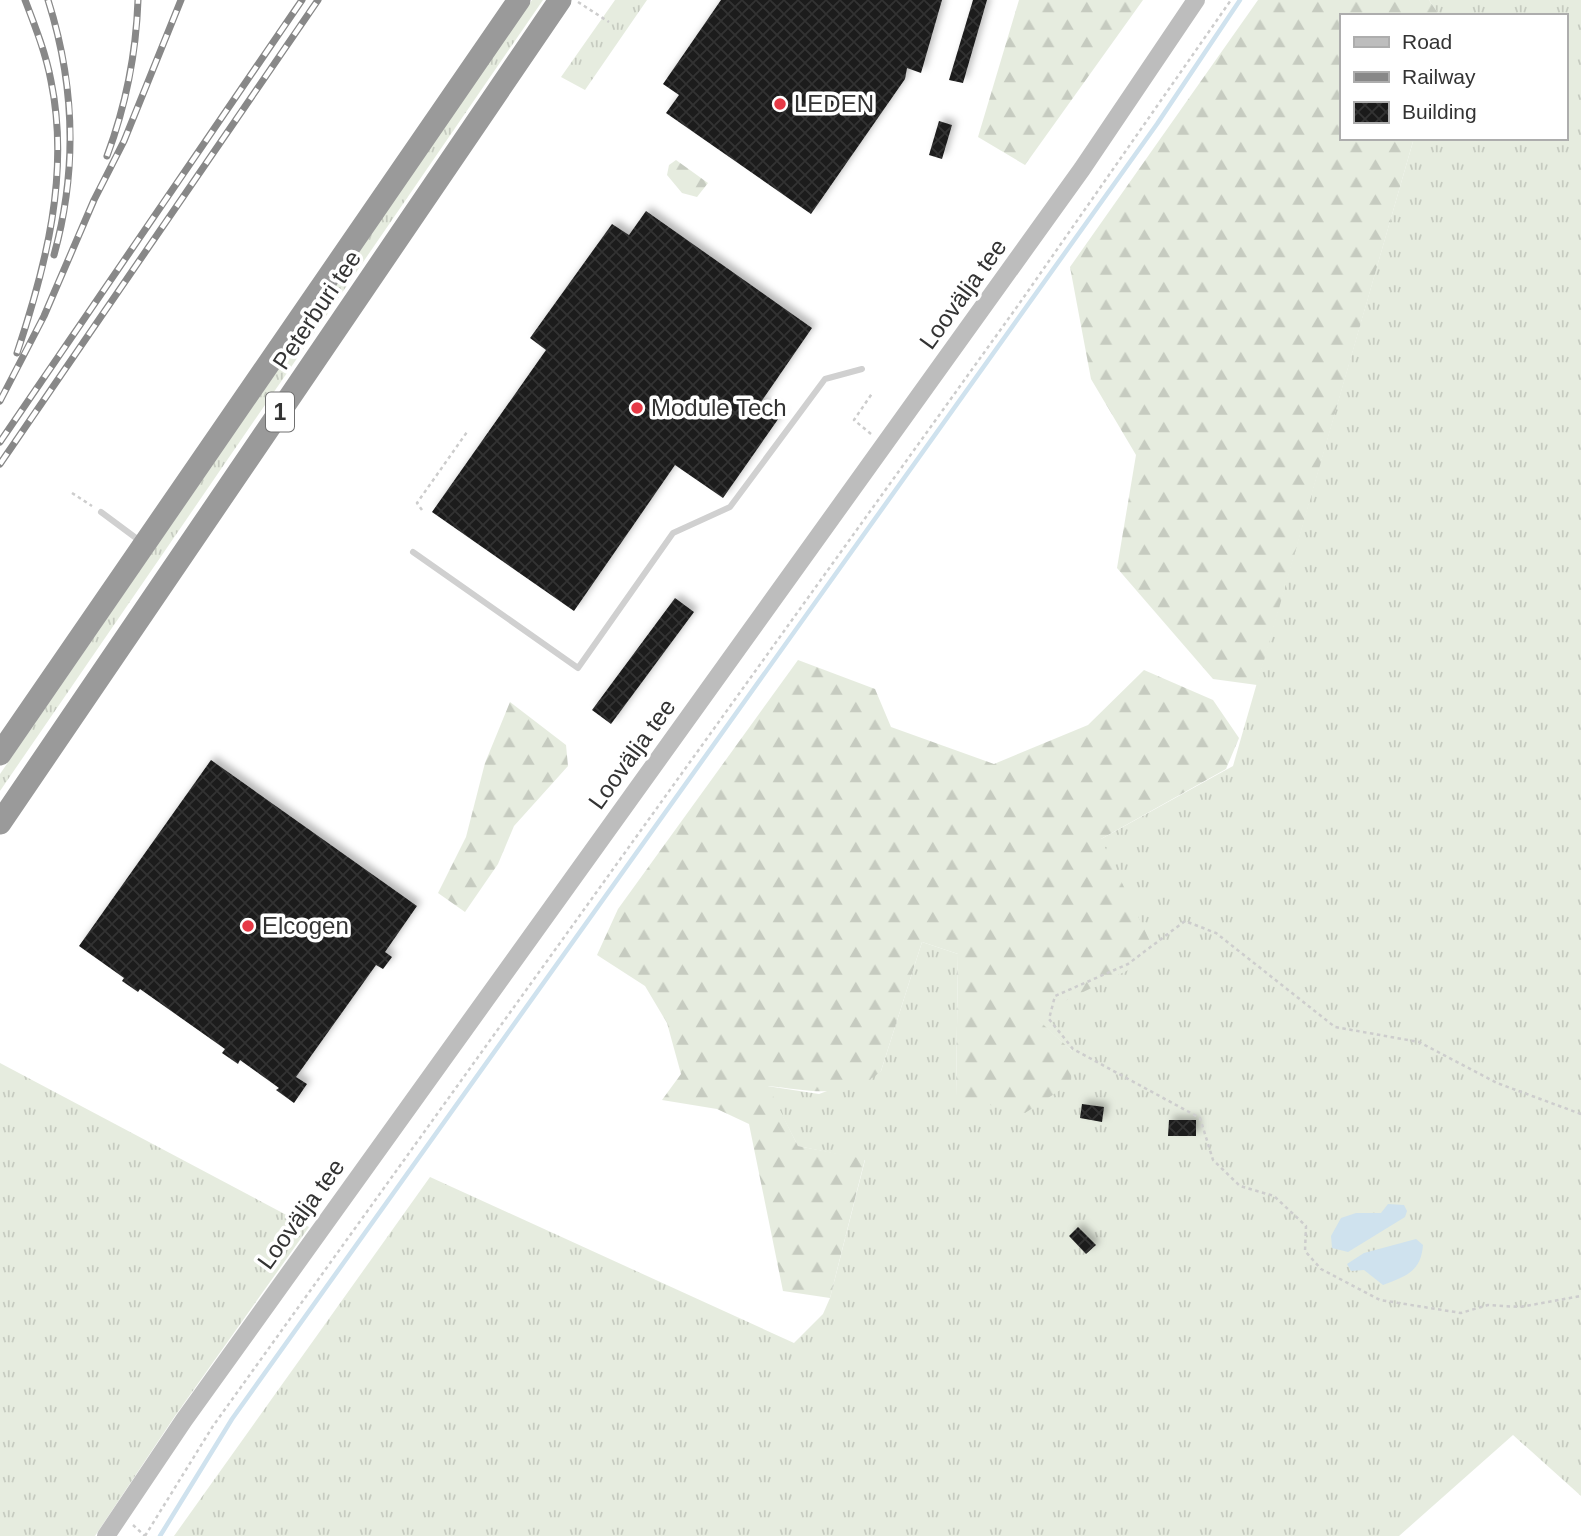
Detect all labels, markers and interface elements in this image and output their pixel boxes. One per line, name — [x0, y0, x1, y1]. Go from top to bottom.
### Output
legend — [1340, 14, 1567, 140]
text: Road — [1402, 30, 1452, 53]
text: Railway — [1402, 65, 1476, 88]
place label: LEDEN — [794, 90, 874, 117]
marker: LEDEN — [772, 96, 788, 112]
text: Building — [1402, 100, 1477, 123]
street label: Loovälja tee — [914, 233, 1012, 354]
street label: Peterburi tee — [267, 245, 366, 374]
road number: 1 — [266, 392, 294, 432]
place label: Module Tech — [651, 394, 787, 421]
marker: Module Tech — [629, 400, 645, 416]
street label: Loovälja tee — [583, 693, 681, 814]
place label: Elcogen — [262, 912, 349, 939]
marker: Elcogen — [240, 918, 256, 934]
street label: Loovälja tee — [252, 1153, 350, 1274]

